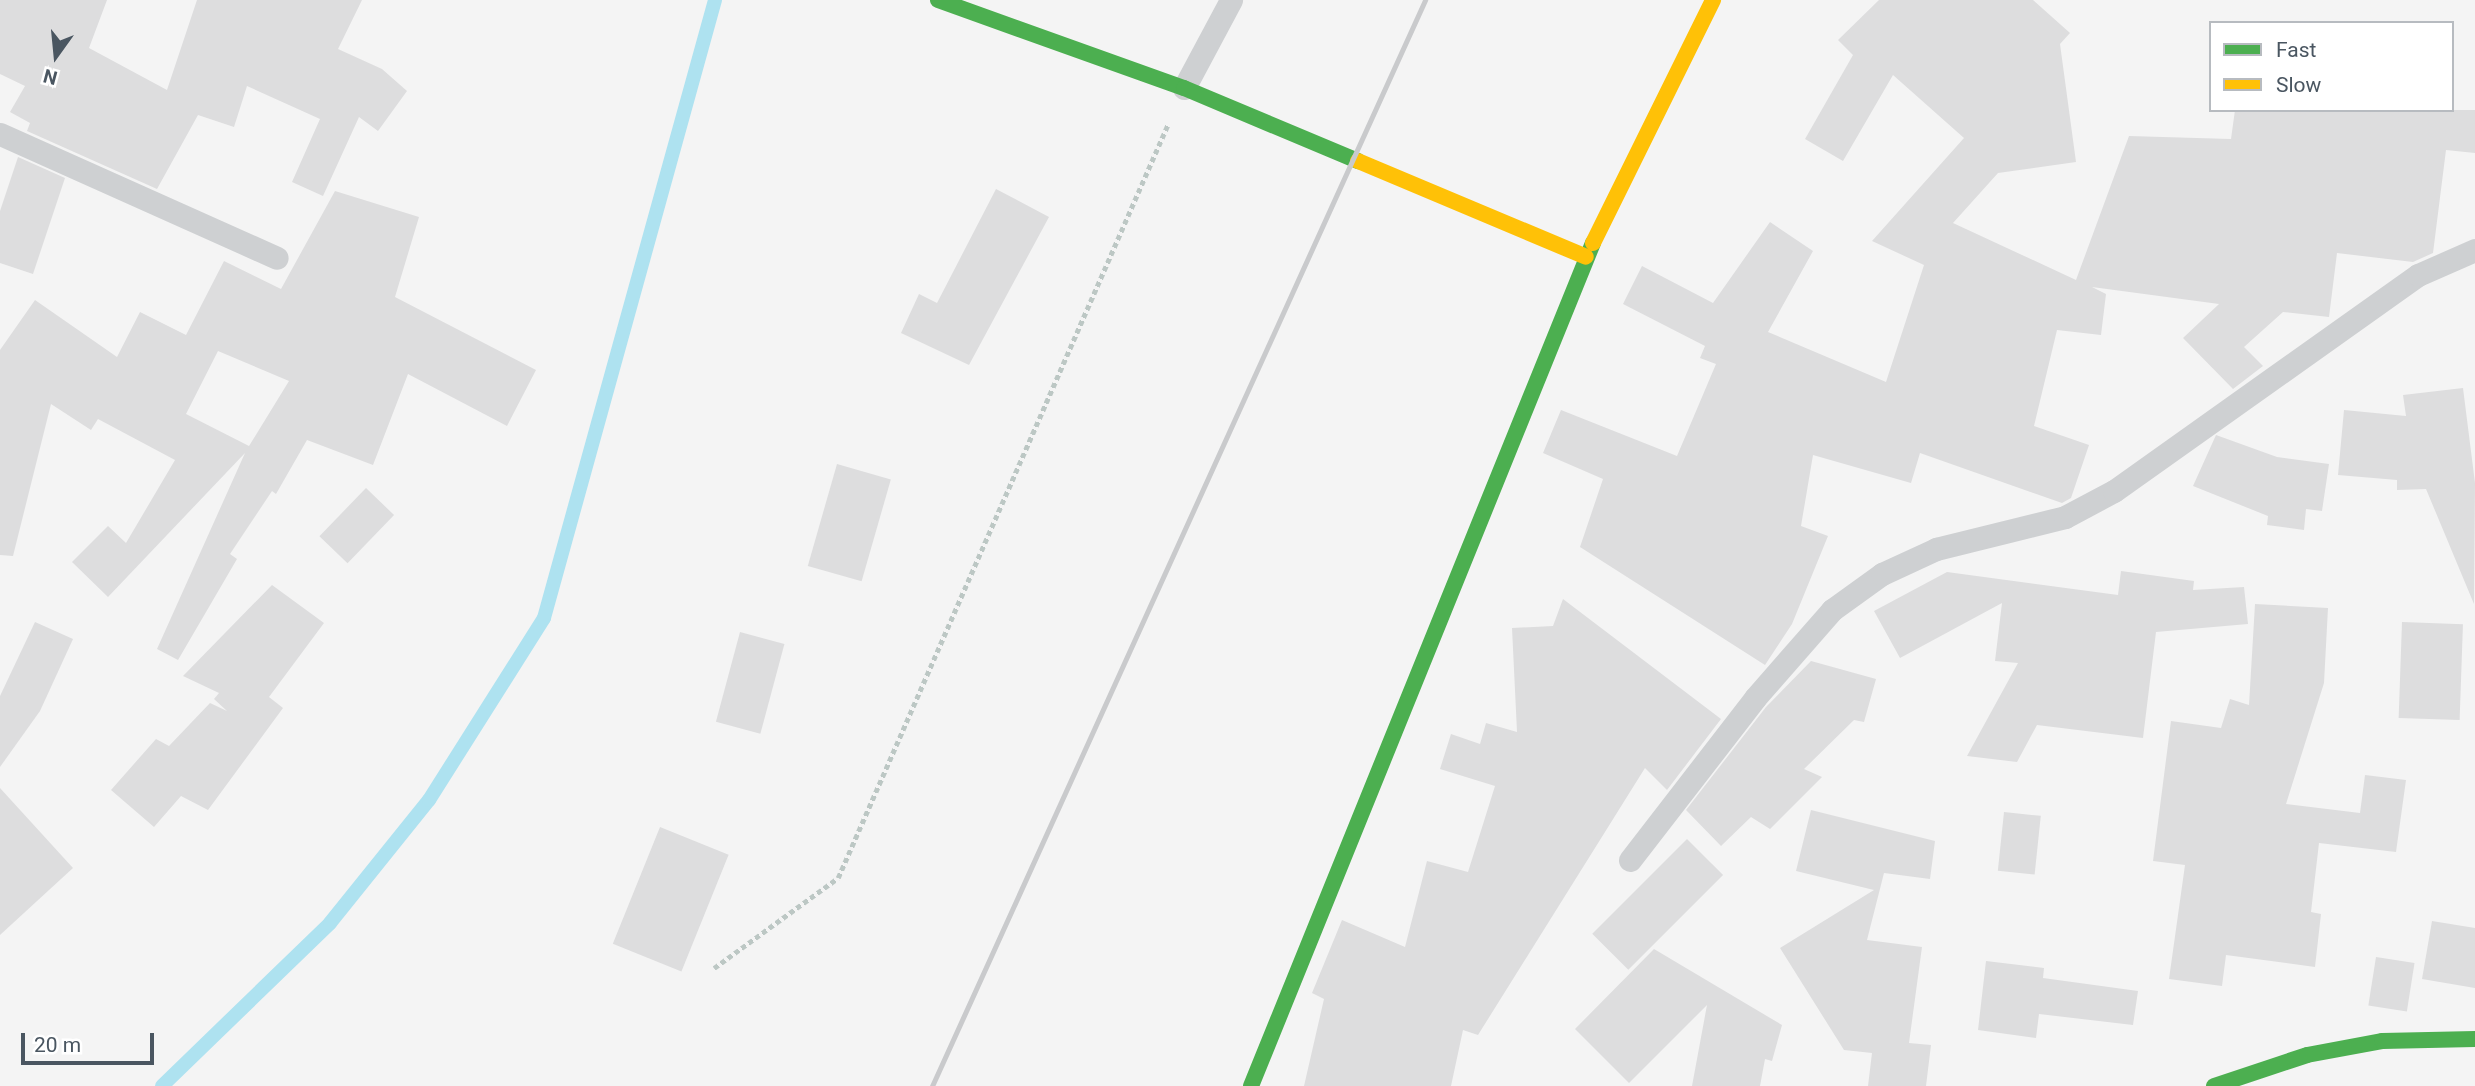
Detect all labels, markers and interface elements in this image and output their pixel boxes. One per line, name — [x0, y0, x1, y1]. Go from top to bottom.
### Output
north arrow — [21, 21, 91, 91]
legend — [2209, 21, 2454, 112]
text: Fast — [2276, 38, 2316, 62]
text: N — [41, 64, 60, 90]
text: Slow — [2276, 73, 2321, 97]
scale bar — [24, 1020, 158, 1064]
text: 20 m — [34, 1033, 81, 1057]

